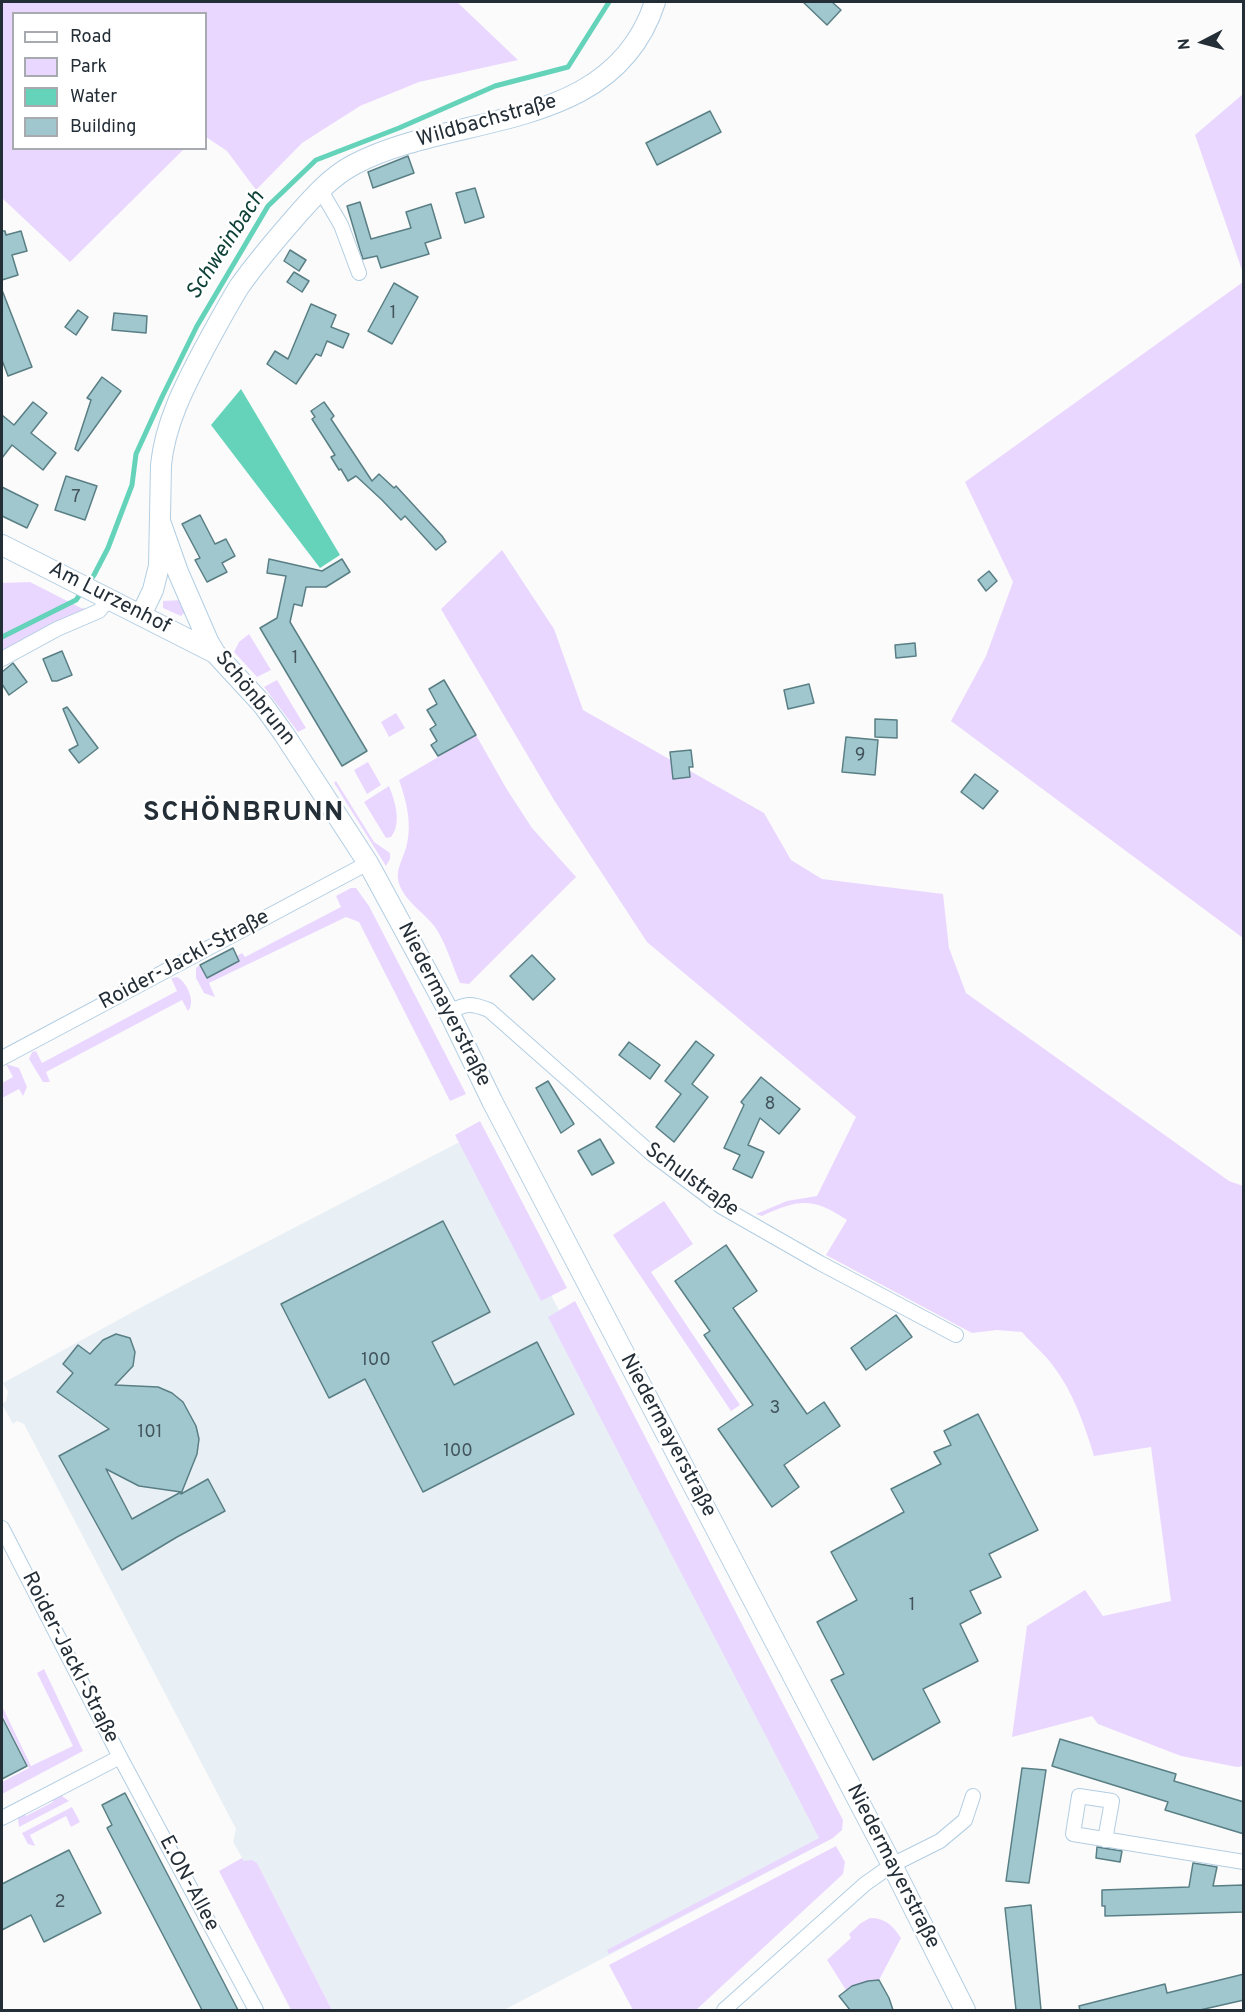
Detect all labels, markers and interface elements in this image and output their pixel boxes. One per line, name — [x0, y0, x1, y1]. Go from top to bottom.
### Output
legend — [12, 12, 207, 150]
north arrow — [1173, 12, 1233, 72]
text: Road — [70, 26, 112, 49]
text: N — [1175, 37, 1196, 51]
text: Park — [70, 56, 107, 79]
text: Water — [70, 86, 117, 109]
street label: Wildbachstraße — [414, 90, 560, 154]
text: Building — [70, 116, 136, 139]
water label: Schweinbach — [182, 187, 272, 305]
house number: 1 — [390, 303, 396, 325]
house number: 7 — [71, 487, 81, 509]
street label: Am Lurzenhof — [44, 558, 174, 640]
street label: Schönbrunn — [208, 647, 300, 751]
house number: 1 — [292, 648, 298, 670]
house number: 9 — [855, 745, 865, 767]
district label: SCHÖNBRUNN — [143, 799, 345, 831]
street label: Roider-Jackl-Straße — [96, 906, 274, 1016]
street label: Niedermayerstraße — [391, 919, 495, 1091]
house number: 8 — [765, 1094, 775, 1116]
street label: Schulstraße — [639, 1138, 743, 1224]
house number: 100 — [361, 1350, 391, 1372]
street label: Niedermayerstraße — [613, 1350, 721, 1522]
house number: 3 — [770, 1398, 780, 1420]
house number: 101 — [138, 1422, 162, 1444]
house number: 100 — [443, 1441, 473, 1463]
street label: Roider-Jackl-Straße — [15, 1568, 123, 1748]
house number: 1 — [909, 1595, 915, 1617]
street label: Niedermayerstraße — [840, 1781, 944, 1953]
street label: E.ON-Allee — [152, 1832, 224, 1936]
house number: 2 — [54, 1892, 66, 1914]

